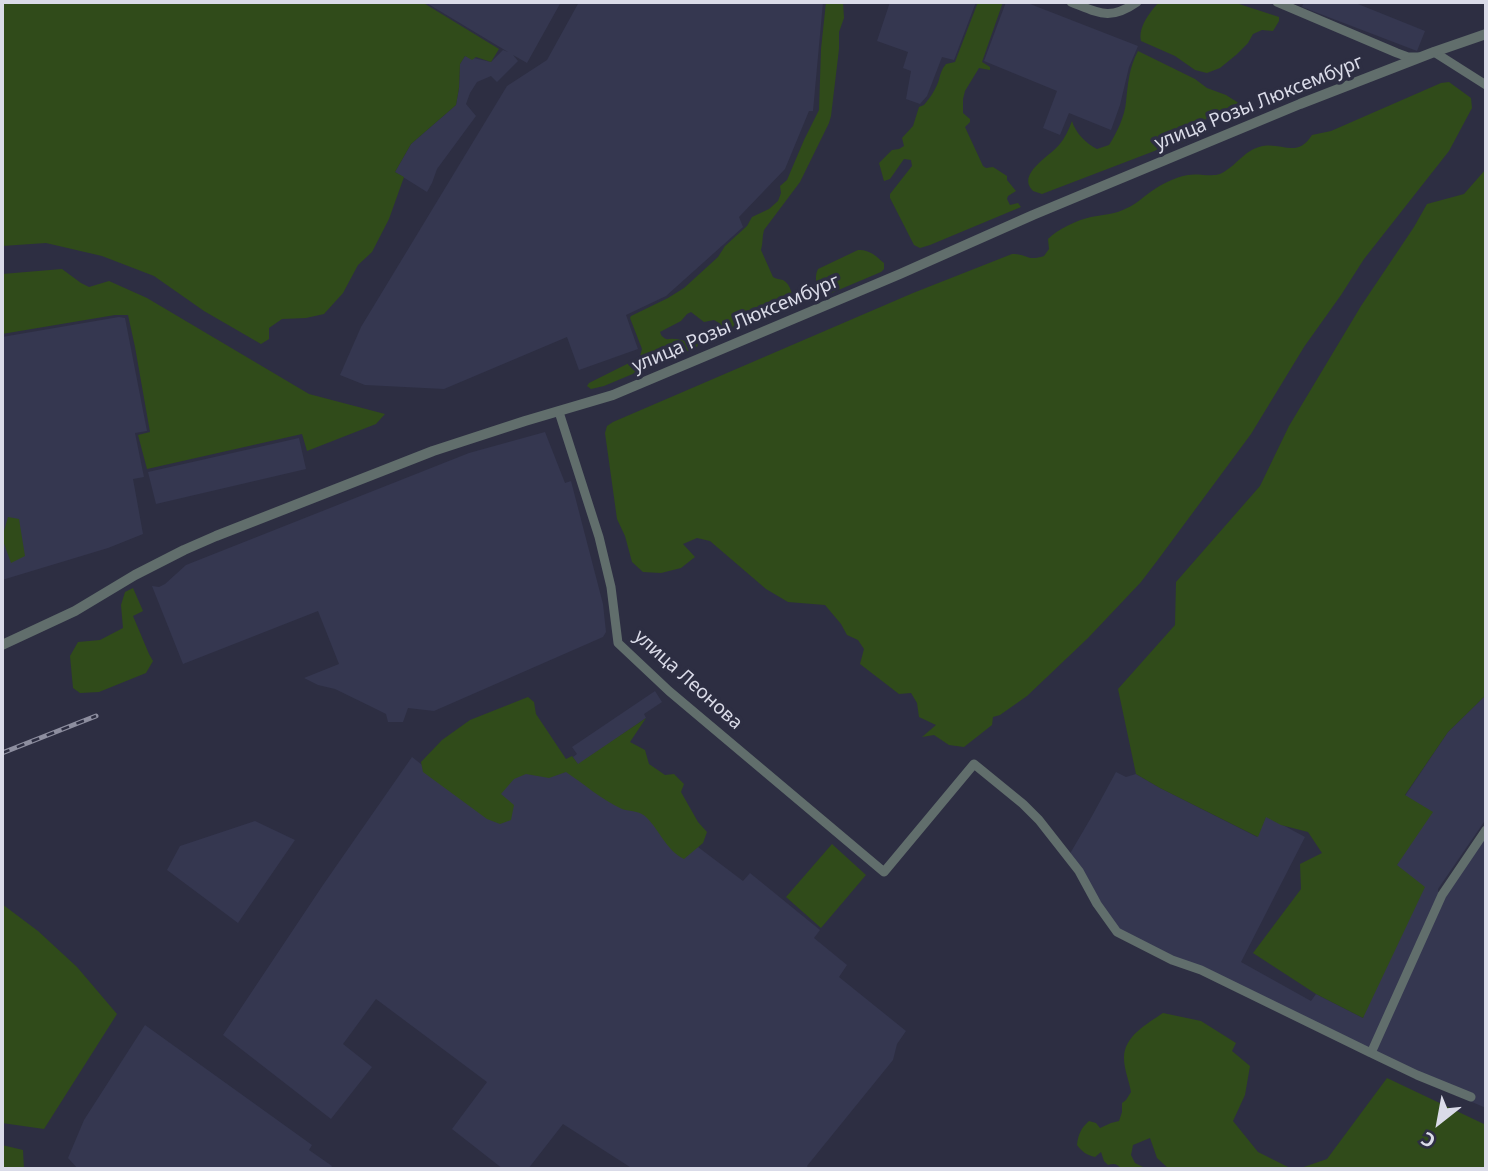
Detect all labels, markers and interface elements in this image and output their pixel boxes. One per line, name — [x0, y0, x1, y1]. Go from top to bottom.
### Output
street label: улица Розы Люксембург — [1151, 51, 1367, 155]
street label: улица Розы Люксембург — [629, 270, 843, 378]
street label: улица Леонова — [629, 625, 747, 735]
north arrow — [1404, 1087, 1474, 1157]
text: С — [1416, 1126, 1440, 1154]

